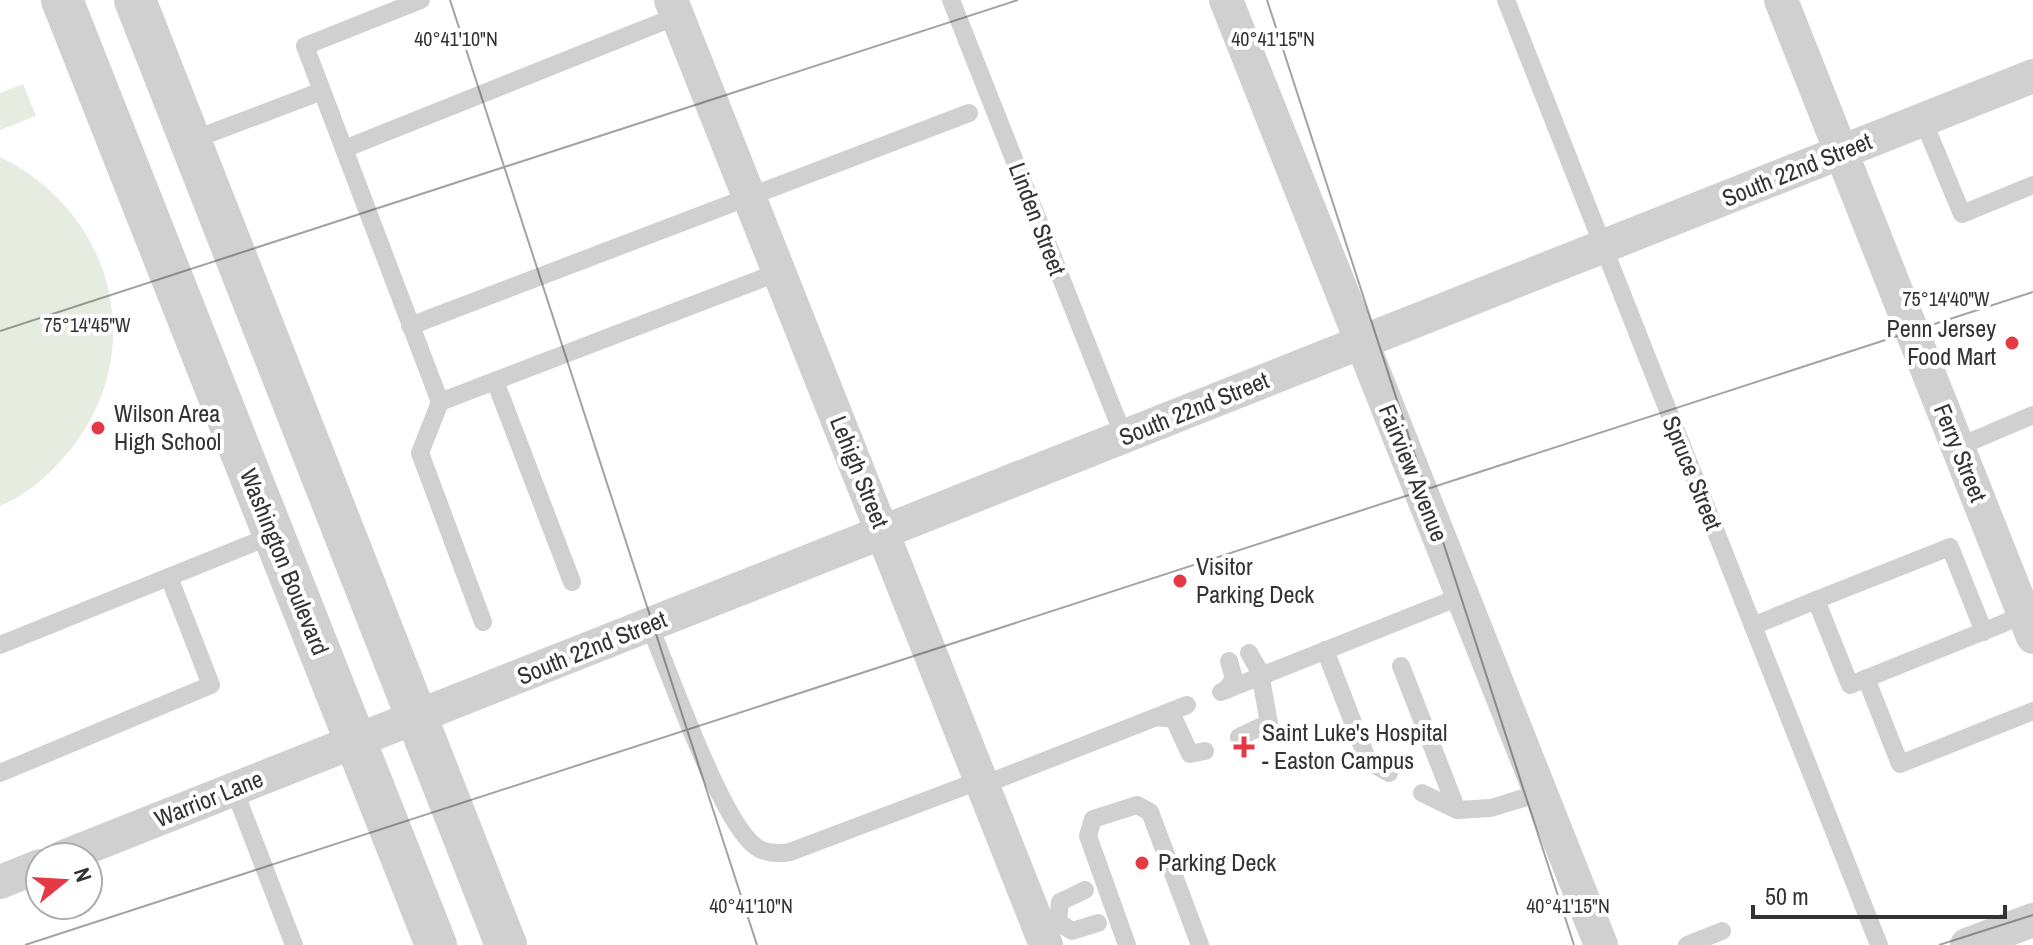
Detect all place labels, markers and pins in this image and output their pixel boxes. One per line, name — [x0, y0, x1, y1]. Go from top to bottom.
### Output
place label: Penn Jersey Food Mart — [1887, 312, 1997, 372]
marker: Penn Jersey Food Mart — [2003, 334, 2021, 352]
place label: Wilson Area High School — [114, 397, 221, 457]
marker: Wilson Area High School — [89, 419, 107, 437]
place label: Visitor Parking Deck — [1196, 550, 1314, 610]
marker: Visitor Parking Deck — [1171, 572, 1189, 590]
place label: Saint Luke's Hospital - Easton Campus — [1262, 716, 1447, 776]
marker: Saint Luke's Hospital - Easton Campus — [1233, 736, 1255, 758]
place label: Parking Deck — [1158, 846, 1276, 878]
marker: Parking Deck — [1133, 854, 1151, 872]

